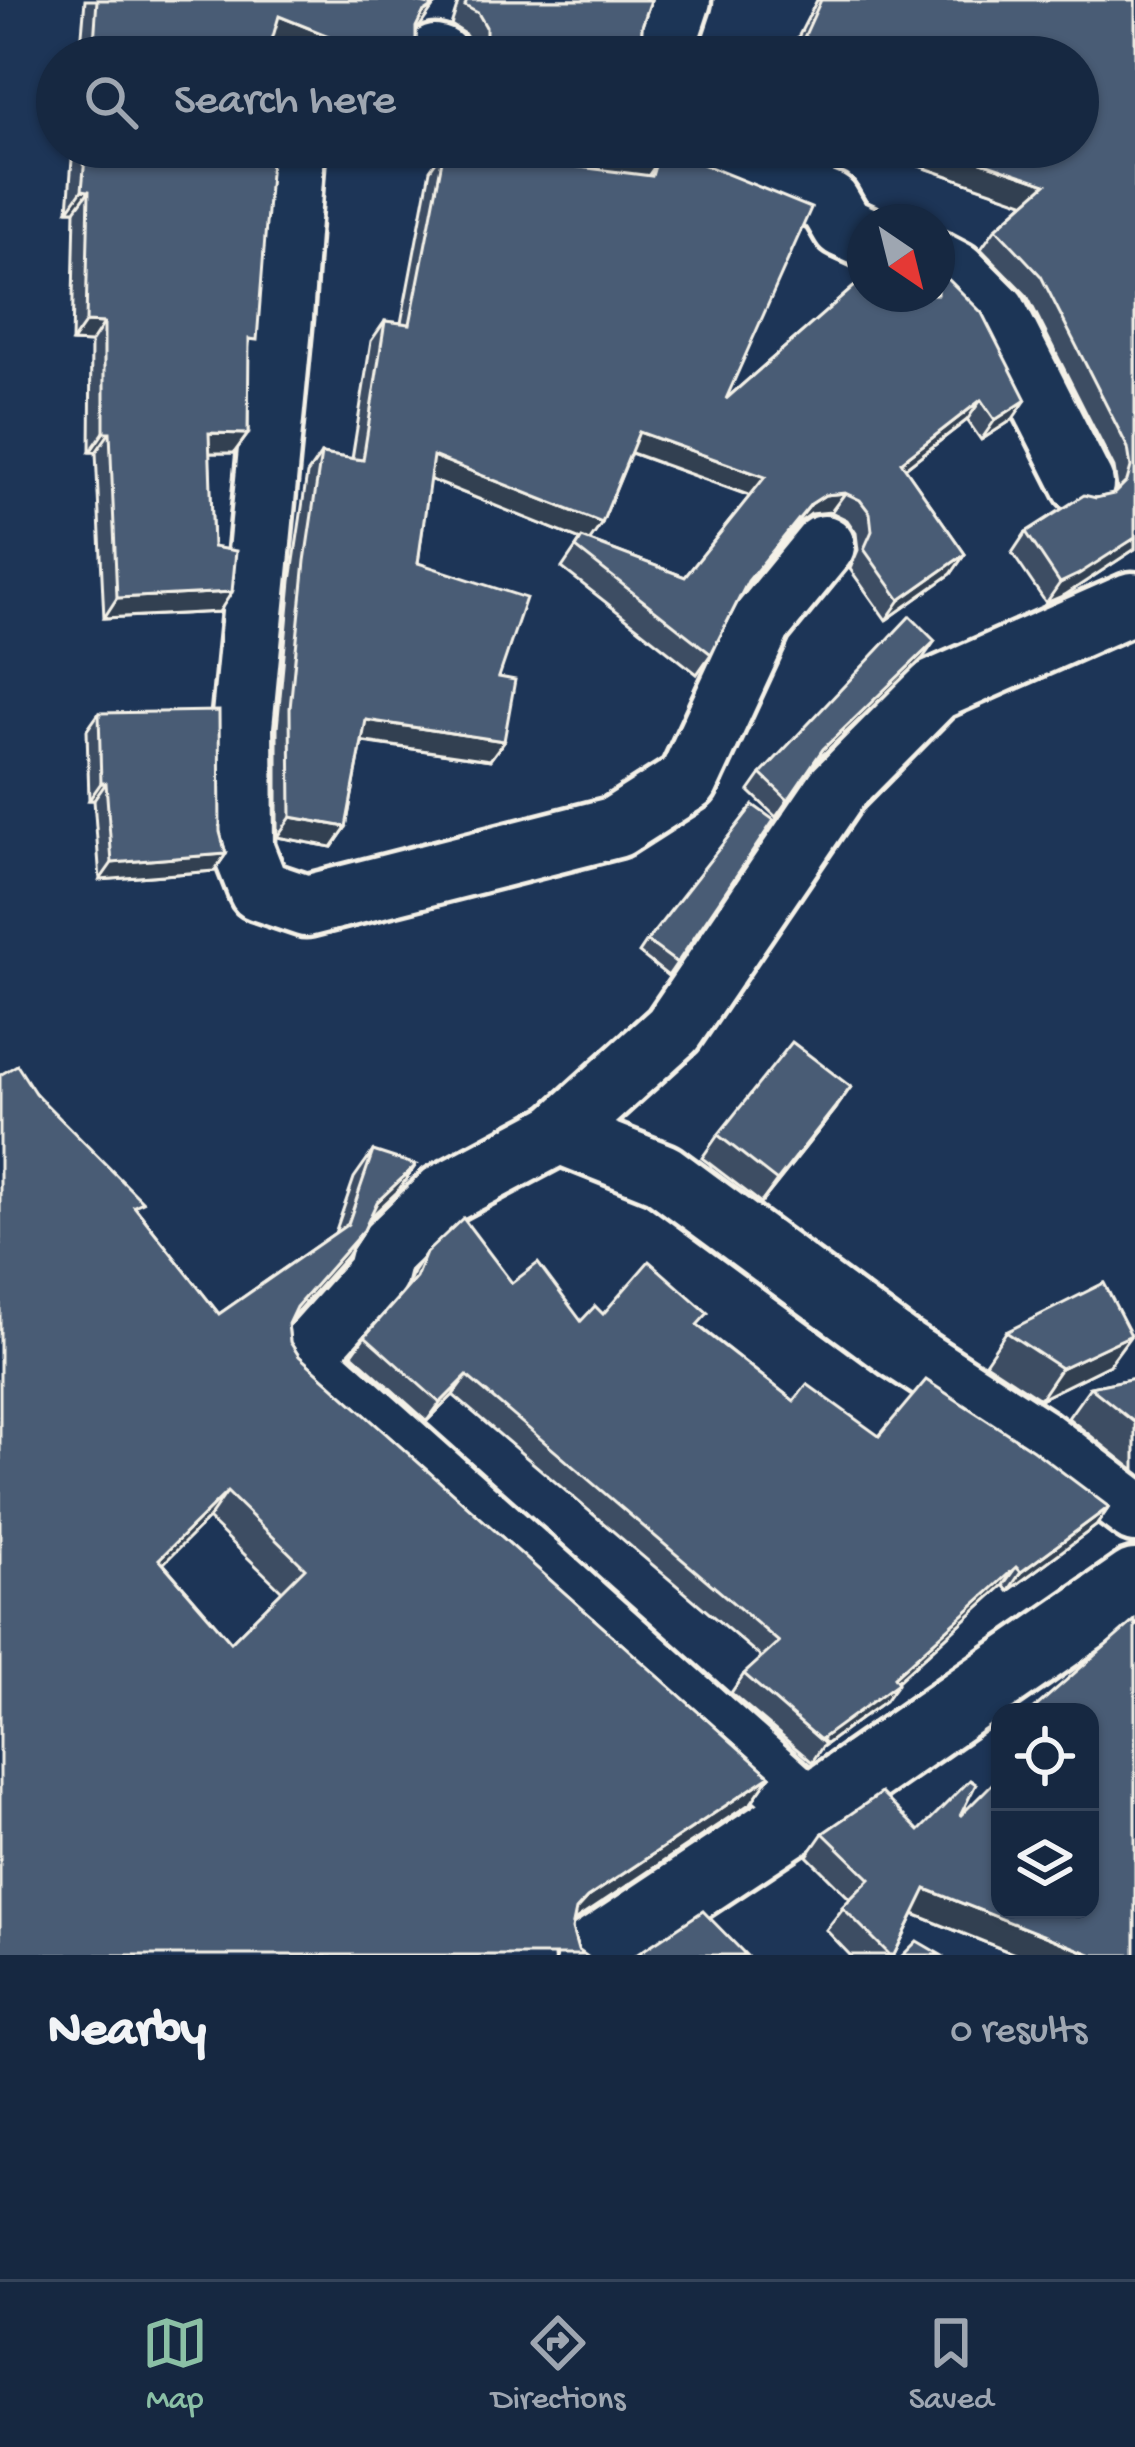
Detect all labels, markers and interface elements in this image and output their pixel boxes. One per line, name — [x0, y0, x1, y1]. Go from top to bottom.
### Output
search box — [36, 36, 1099, 168]
icon: search — [78, 69, 144, 135]
text: Search here — [174, 76, 396, 129]
north arrow — [847, 204, 955, 312]
map controls — [991, 1703, 1099, 1919]
button: locate — [991, 1703, 1099, 1811]
button: layers — [991, 1811, 1099, 1919]
text: Nearby — [48, 2003, 206, 2063]
text: 0 results — [950, 2010, 1087, 2056]
tab: Map — [142, 2310, 208, 2420]
tab: Directions — [491, 2310, 625, 2420]
tab: Saved — [909, 2310, 993, 2420]

